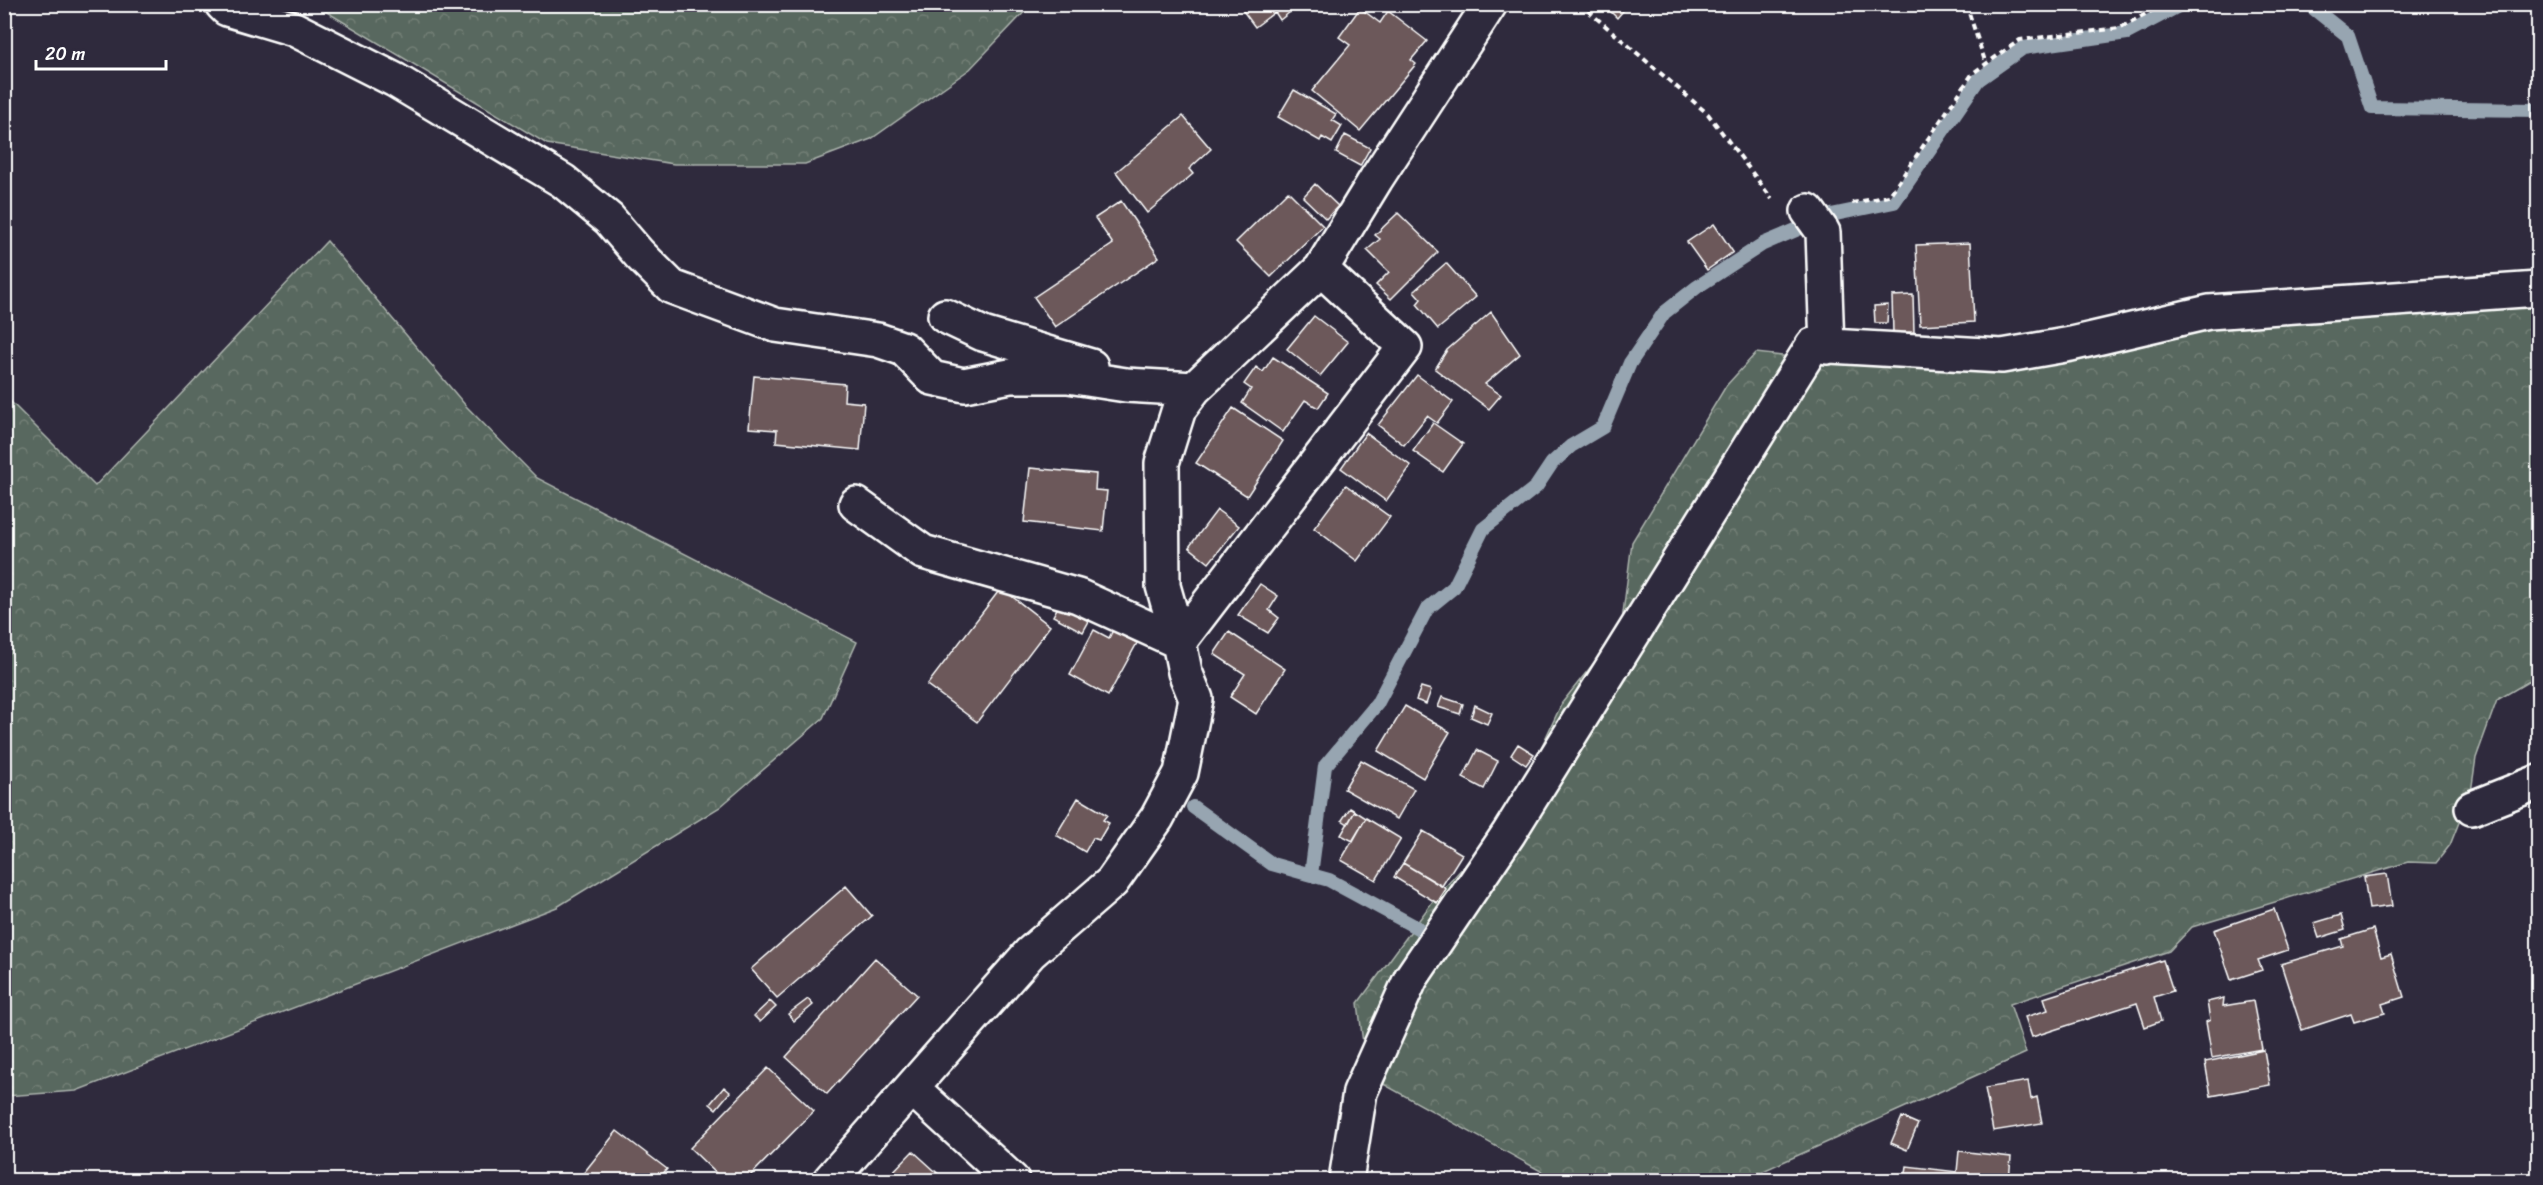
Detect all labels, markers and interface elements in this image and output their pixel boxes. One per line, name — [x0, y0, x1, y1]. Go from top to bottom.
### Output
scale bar — [36, 33, 166, 71]
text: 20 m — [45, 38, 85, 70]

